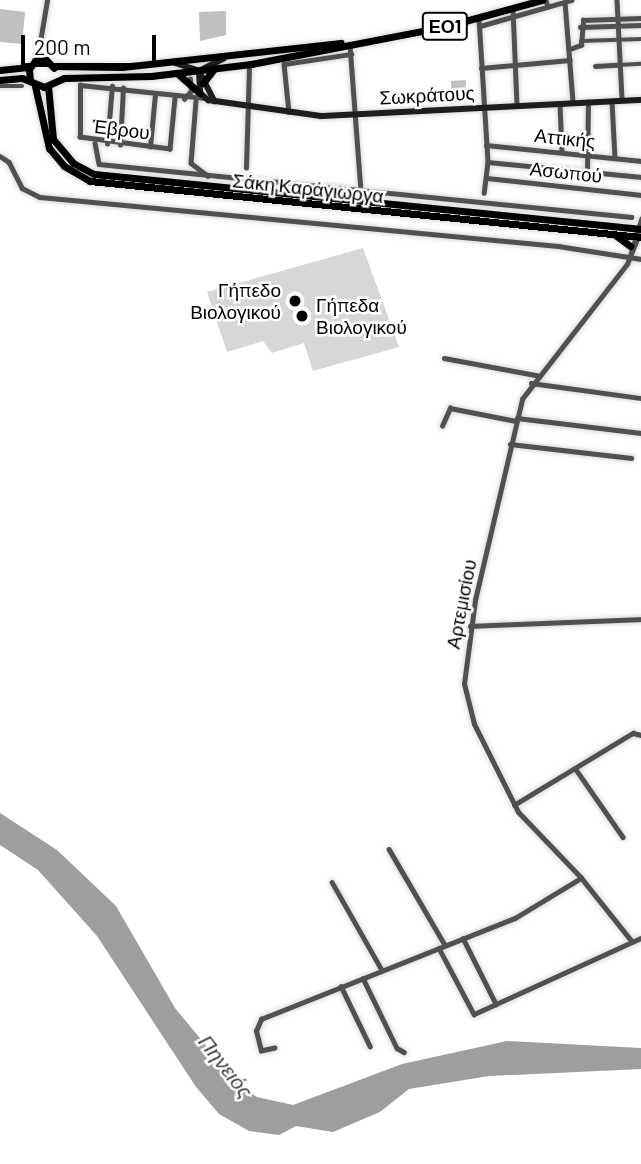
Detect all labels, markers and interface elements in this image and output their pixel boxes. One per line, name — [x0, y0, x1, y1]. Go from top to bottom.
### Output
road number: ΕΟ1 — [420, 12, 470, 41]
scale bar — [24, 21, 159, 65]
text: 200 m — [34, 34, 91, 59]
street label: Σωκράτους — [379, 81, 475, 109]
street label: Έβρου — [91, 114, 151, 144]
street label: Αττικής — [533, 123, 597, 153]
street label: Ασωπού — [529, 157, 603, 187]
street label: Σάκη Καράγιωργα — [231, 169, 385, 207]
place label: Γήπεδο Βιολογικού — [190, 279, 281, 323]
marker: Γήπεδο Βιολογικού — [287, 293, 303, 309]
place label: Γήπεδα Βιολογικού — [316, 294, 407, 338]
marker: Γήπεδα Βιολογικού — [294, 308, 310, 324]
street label: Αρτεμισίου — [441, 557, 481, 651]
water label: Πηνειός — [194, 1029, 258, 1103]

